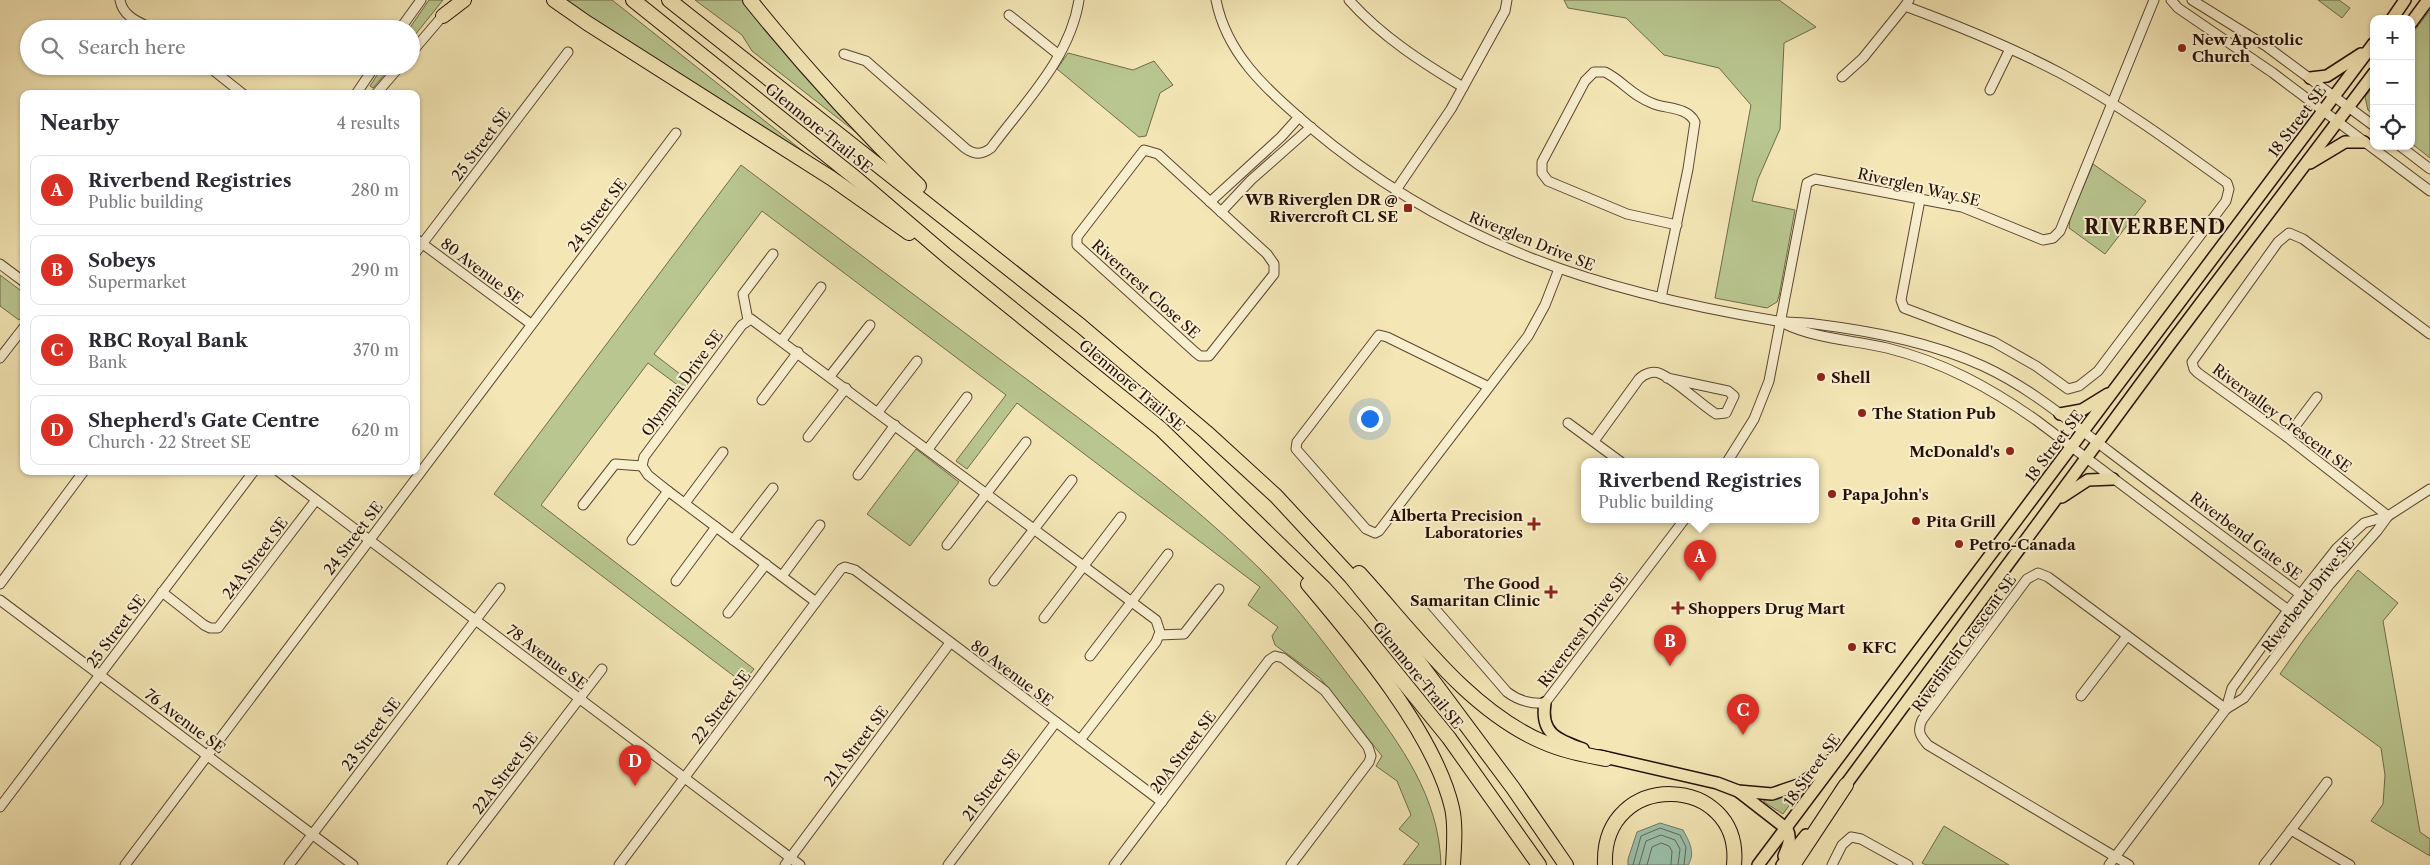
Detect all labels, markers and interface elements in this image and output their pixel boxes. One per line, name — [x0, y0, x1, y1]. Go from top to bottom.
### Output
map controls — [2370, 15, 2415, 150]
button: + — [2370, 15, 2415, 60]
search box — [20, 20, 420, 75]
place label: New Apostolic Church — [2192, 30, 2303, 66]
icon: search — [38, 34, 66, 62]
text: Search here — [78, 36, 186, 59]
marker: New Apostolic Church — [2176, 42, 2188, 54]
button: − — [2370, 60, 2415, 105]
street label: Glenmore Trail SE — [762, 79, 876, 177]
street label: 18 Street SE — [2264, 81, 2330, 161]
street label: 25 Street SE — [447, 104, 515, 184]
button: locate — [2370, 105, 2415, 150]
text: Nearby — [40, 110, 119, 135]
text: 4 results — [337, 113, 400, 133]
street label: Riverglen Way SE — [1856, 164, 1982, 210]
text: Riverbend Registries — [88, 169, 291, 192]
street label: 24 Street SE — [563, 174, 631, 256]
text: A — [51, 180, 63, 200]
text: 280 m — [351, 180, 399, 200]
place label: WB Riverglen DR @ Rivercroft CL SE — [1244, 190, 1398, 226]
text: Public building — [88, 192, 203, 212]
marker: WB Riverglen DR @ Rivercroft CL SE — [1402, 202, 1414, 214]
street label: Riverglen Drive SE — [1466, 207, 1598, 275]
district label: RIVERBEND — [2084, 215, 2226, 239]
street label: 80 Avenue SE — [437, 234, 527, 308]
street label: Rivercrest Close SE — [1088, 235, 1204, 343]
text: Sobeys — [88, 249, 156, 272]
text: B — [51, 260, 63, 280]
text: 290 m — [351, 260, 399, 280]
text: Supermarket — [88, 272, 186, 292]
street label: Olympia Drive SE — [637, 326, 727, 440]
text: RBC Royal Bank — [88, 329, 247, 352]
street label: Glenmore Trail SE — [1075, 335, 1189, 435]
text: C — [51, 340, 63, 360]
text: 370 m — [353, 340, 399, 360]
text: Bank — [88, 352, 127, 372]
street label: Rivervalley Crescent SE — [2209, 360, 2355, 476]
place label: Shell — [1831, 368, 1870, 387]
marker: Shell — [1815, 371, 1827, 383]
place label: The Station Pub — [1872, 404, 1996, 423]
your location — [1357, 406, 1383, 432]
street label: 18 Street SE — [2021, 406, 2087, 486]
marker: The Station Pub — [1856, 407, 1868, 419]
text: Shepherd's Gate Centre — [88, 409, 319, 432]
text: D — [50, 420, 64, 440]
text: 620 m — [351, 420, 399, 440]
text: Church · 22 Street SE — [88, 432, 251, 452]
place label: McDonald's — [1909, 442, 2000, 461]
marker: McDonald's — [2004, 445, 2016, 457]
popup — [1581, 458, 1819, 523]
text: Riverbend Registries — [1598, 469, 1802, 492]
place label: Papa John's — [1842, 485, 1929, 504]
marker: Papa John's — [1826, 488, 1838, 500]
street label: Riverbend Gate SE — [2186, 488, 2306, 584]
text: Public building — [1598, 492, 1713, 512]
street label: 24 Street SE — [319, 497, 387, 579]
place label: Alberta Precision Laboratories — [1389, 506, 1524, 542]
place label: Pita Grill — [1926, 512, 1996, 531]
street label: 24A Street SE — [218, 513, 292, 603]
marker: Pita Grill — [1910, 515, 1922, 527]
marker: Alberta Precision Laboratories — [1527, 517, 1541, 531]
street label: Riverbend Drive SE — [2257, 534, 2359, 656]
place label: Petro-Canada — [1969, 535, 2076, 554]
marker: Petro-Canada — [1953, 538, 1965, 550]
pin: A — [1684, 540, 1716, 581]
street label: Rivercrest Drive SE — [1534, 569, 1632, 691]
street label: Riverbirch Crescent SE — [1908, 570, 2020, 716]
place label: The Good Samaritan Clinic — [1410, 574, 1540, 610]
marker: The Good Samaritan Clinic — [1544, 585, 1558, 599]
street label: 25 Street SE — [82, 591, 150, 671]
place label: Shoppers Drug Mart — [1688, 599, 1845, 618]
marker: Shoppers Drug Mart — [1672, 602, 1684, 614]
street label: Glenmore Trail SE — [1369, 618, 1467, 732]
street label: 78 Avenue SE — [503, 620, 591, 694]
pin: B — [1654, 625, 1686, 666]
street label: 80 Avenue SE — [967, 636, 1057, 710]
place label: KFC — [1862, 638, 1896, 657]
marker: KFC — [1846, 641, 1858, 653]
street label: 22 Street SE — [687, 667, 755, 747]
street label: 76 Avenue SE — [141, 685, 229, 757]
street label: 23 Street SE — [337, 694, 405, 774]
pin: C — [1727, 694, 1759, 735]
street label: 21A Street SE — [820, 702, 892, 790]
street label: 20A Street SE — [1146, 707, 1220, 797]
street label: 22A Street SE — [468, 728, 542, 818]
street label: 18 Street SE — [1779, 730, 1845, 810]
pin: D — [619, 745, 651, 786]
street label: 21 Street SE — [958, 745, 1024, 825]

